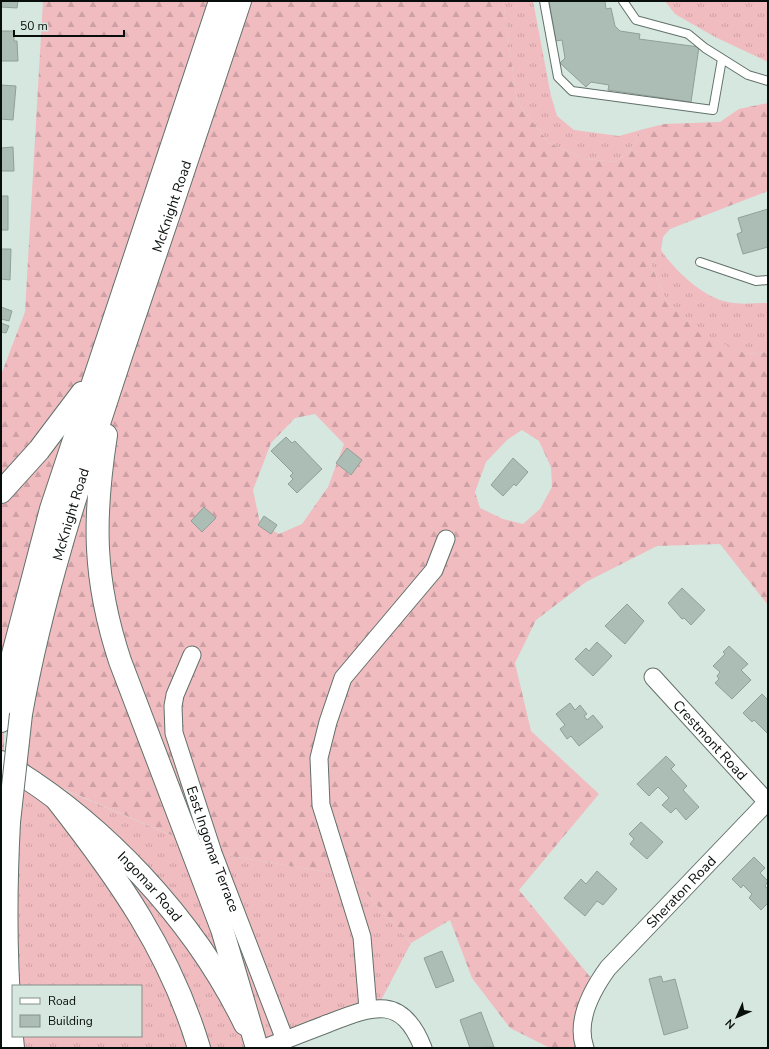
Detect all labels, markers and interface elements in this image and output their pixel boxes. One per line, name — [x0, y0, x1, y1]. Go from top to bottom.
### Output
scale bar — [14, 12, 124, 38]
text: 50 m — [20, 18, 48, 34]
street label: McKnight Road — [147, 158, 196, 255]
street label: McKnight Road — [48, 466, 94, 563]
street label: Crestmont Road — [669, 696, 752, 784]
street label: East Ingomar Terrace — [182, 784, 244, 915]
street label: Ingomar Road — [114, 847, 187, 925]
street label: Sheraton Road — [642, 852, 720, 932]
legend — [12, 985, 142, 1037]
text: Road — [48, 993, 76, 1009]
north arrow — [717, 997, 757, 1037]
text: Building — [48, 1013, 93, 1029]
text: N — [722, 1016, 738, 1032]

